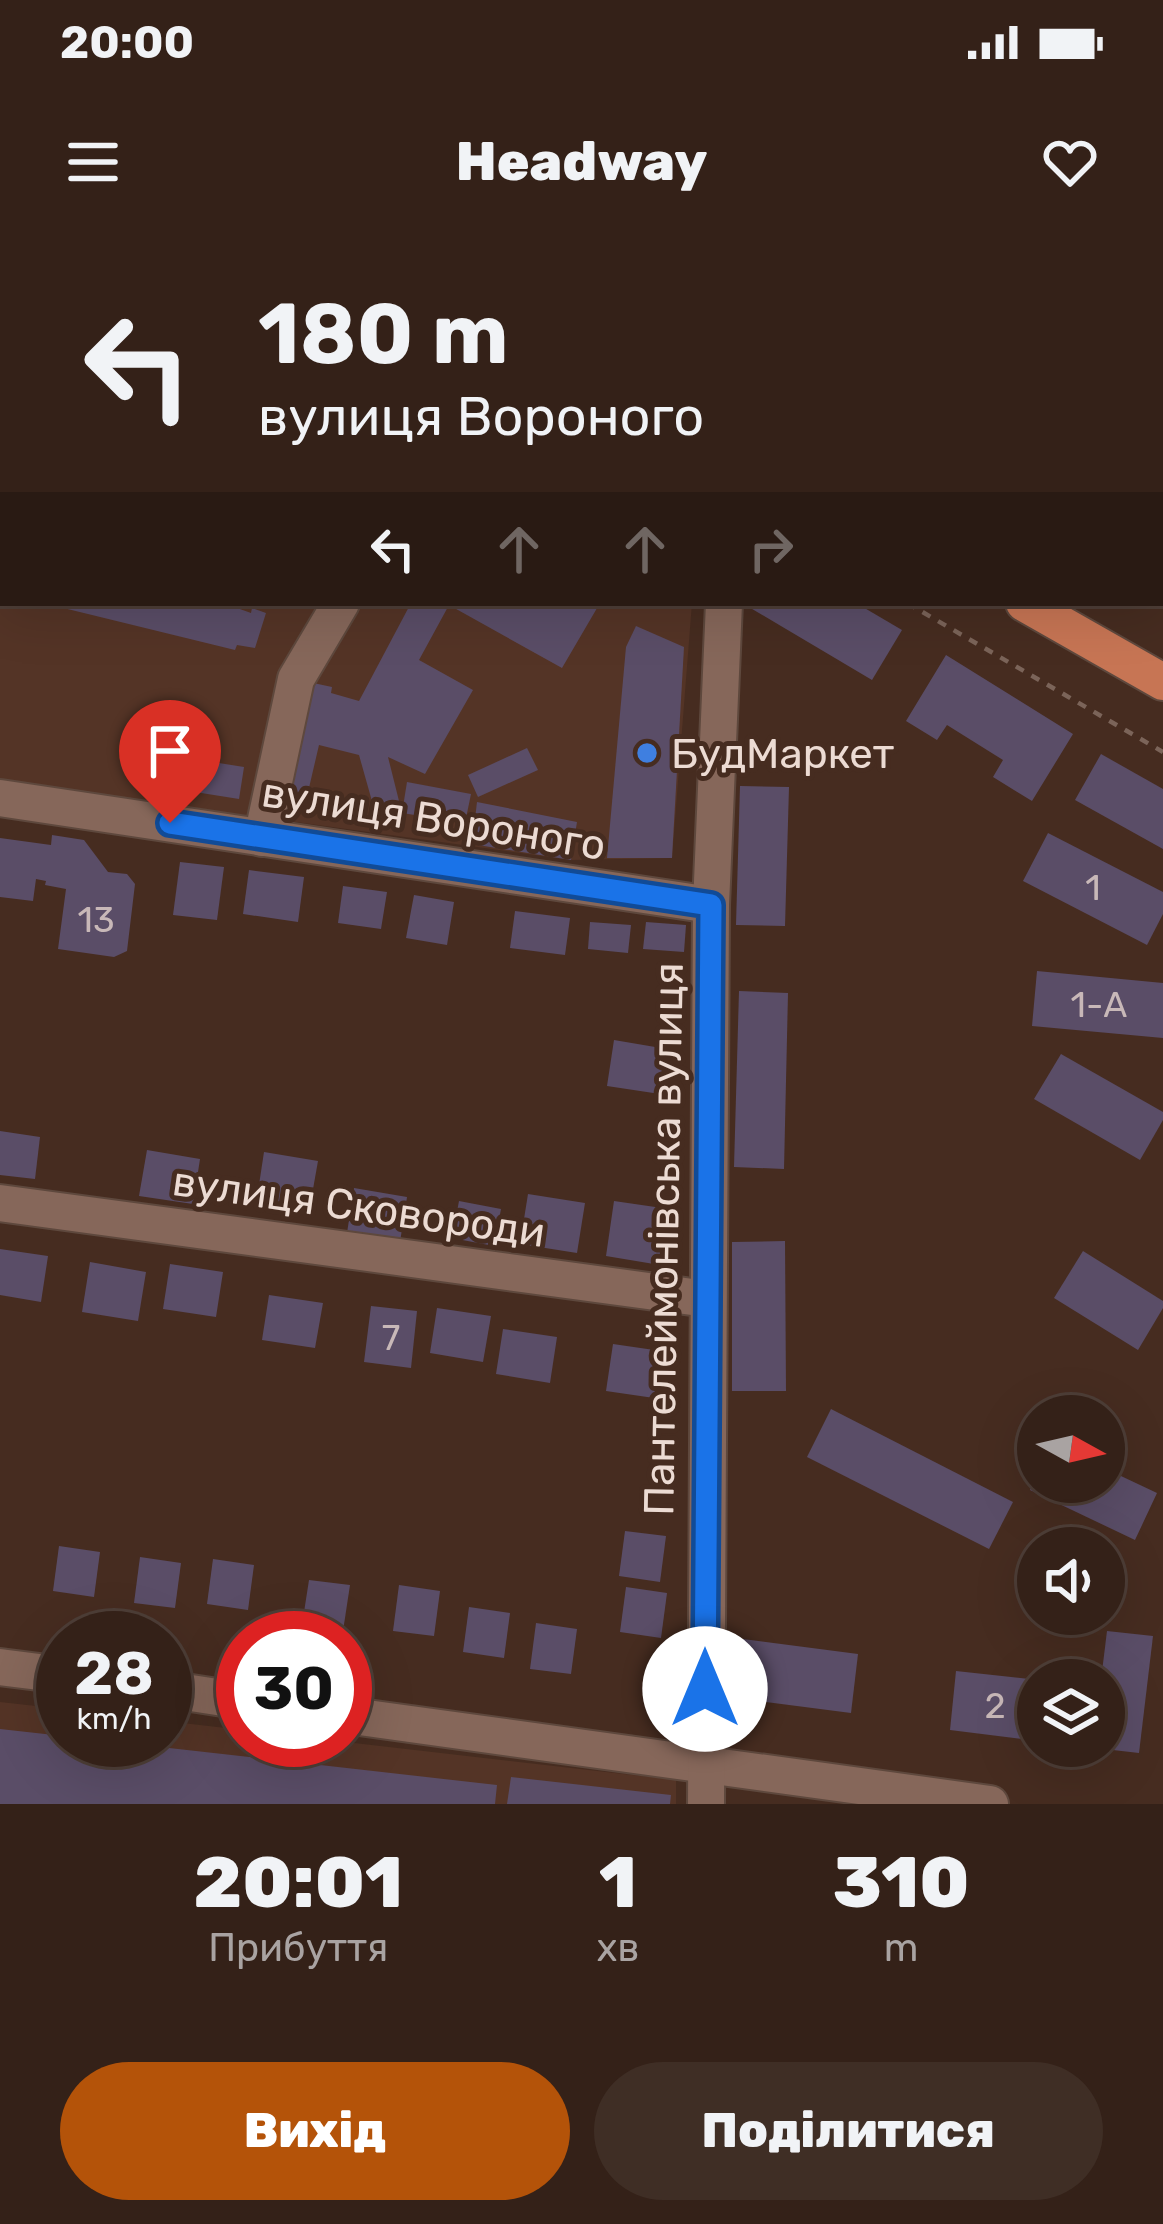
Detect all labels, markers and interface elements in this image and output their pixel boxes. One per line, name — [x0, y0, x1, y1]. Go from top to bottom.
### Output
text: 20:00 — [60, 16, 194, 69]
icon: menu — [60, 129, 126, 195]
icon: heart — [1037, 129, 1103, 195]
text: Headway — [456, 130, 707, 194]
text: 180 m — [258, 284, 509, 384]
icon: left — [60, 288, 216, 444]
text: вулиця Вороного — [258, 385, 704, 449]
icon: left — [360, 516, 426, 582]
icon: ahead — [486, 516, 552, 582]
icon: ahead — [612, 516, 678, 582]
icon: right — [738, 516, 804, 582]
pin — [119, 700, 221, 823]
icon: arrive — [137, 718, 203, 784]
place label: БудМаркет — [671, 729, 894, 779]
marker: БудМаркет — [634, 740, 660, 766]
street label: вулиця Вороного — [259, 767, 609, 871]
house number: 1 — [1085, 866, 1101, 909]
house number: 13 — [77, 898, 115, 941]
street label: Пантелеймонівська вулиця — [634, 962, 694, 1516]
house number: 1-А — [1071, 983, 1127, 1026]
street label: вулиця Сковороди — [169, 1156, 548, 1258]
house number: 7 — [382, 1316, 400, 1359]
north arrow — [1017, 1395, 1125, 1503]
map controls — [1017, 1395, 1125, 1767]
button: sound — [1017, 1527, 1125, 1635]
speed limit sign: 30 — [216, 1611, 372, 1767]
position arrow — [642, 1626, 768, 1752]
text: 28 — [74, 1638, 154, 1709]
button: layers — [1017, 1659, 1125, 1767]
house number: 2 — [984, 1684, 1006, 1727]
text: km/h — [77, 1701, 151, 1737]
text: 20:01 — [193, 1840, 403, 1925]
text: 1 — [599, 1840, 637, 1925]
text: 310 — [833, 1840, 969, 1925]
text: Прибуття — [208, 1925, 388, 1971]
text: хв — [596, 1925, 639, 1971]
text: m — [884, 1925, 918, 1971]
button: Вихід — [60, 2062, 570, 2200]
button: Поділитися — [594, 2062, 1103, 2200]

